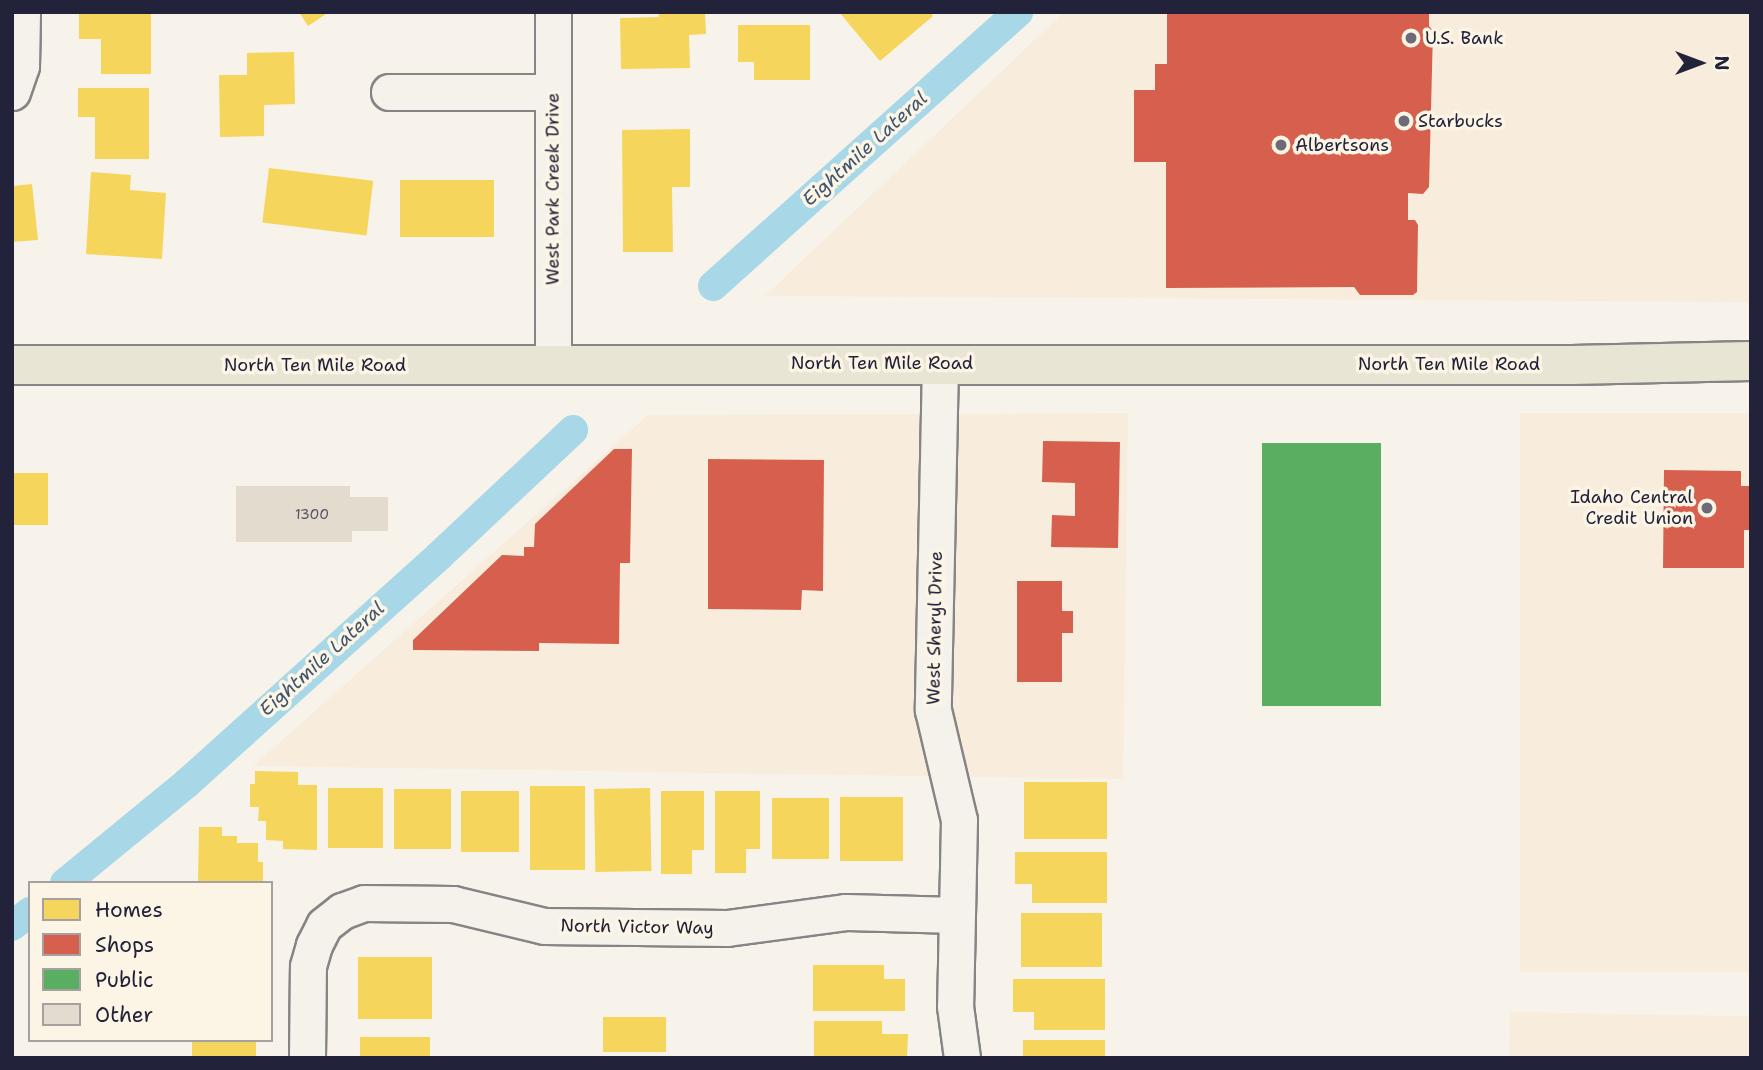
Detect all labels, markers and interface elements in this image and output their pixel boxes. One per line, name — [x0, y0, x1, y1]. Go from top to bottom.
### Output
place label: U.S. Bank — [1425, 27, 1503, 49]
north arrow — [1665, 28, 1735, 98]
marker: U.S. Bank — [1403, 30, 1419, 46]
text: N — [1709, 55, 1734, 71]
water label: Eightmile Lateral — [798, 87, 932, 211]
street label: West Park Creek Drive — [542, 93, 564, 285]
place label: Starbucks — [1418, 110, 1503, 132]
marker: Starbucks — [1396, 113, 1412, 129]
place label: Albertsons — [1295, 134, 1389, 156]
marker: Albertsons — [1273, 137, 1289, 153]
street label: North Ten Mile Road — [791, 352, 973, 374]
street label: North Ten Mile Road — [1358, 353, 1540, 375]
street label: North Ten Mile Road — [224, 354, 406, 376]
place label: Idaho Central Credit Union — [1570, 487, 1693, 530]
marker: Idaho Central Credit Union — [1699, 500, 1715, 516]
house number: 1300 — [295, 506, 329, 522]
street label: West Sheryl Drive — [923, 551, 947, 705]
water label: Eightmile Lateral — [255, 597, 389, 721]
legend — [28, 881, 273, 1042]
text: Homes — [95, 896, 163, 924]
street label: North Victor Way — [560, 915, 714, 939]
text: Shops — [95, 931, 154, 959]
text: Public — [95, 966, 154, 994]
text: Other — [95, 1001, 153, 1029]

